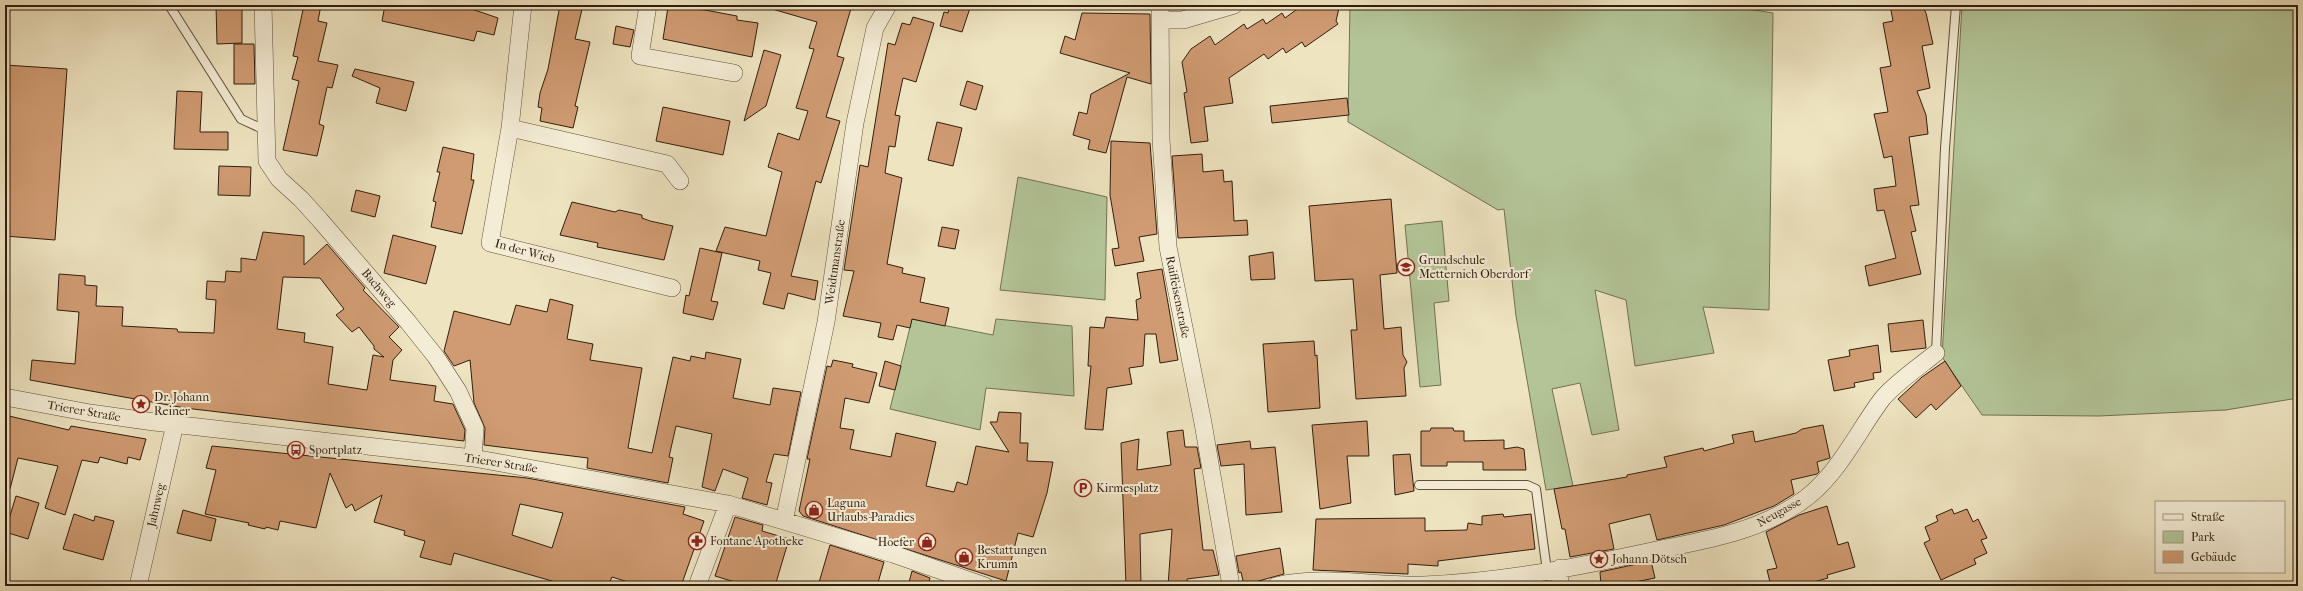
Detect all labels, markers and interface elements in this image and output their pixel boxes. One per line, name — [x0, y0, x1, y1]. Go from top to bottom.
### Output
street label: Weidtmanstraße — [822, 219, 848, 306]
street label: In der Wieb — [493, 236, 557, 266]
place label: Grundschule Metternich Oberdorf — [1419, 253, 1532, 281]
street label: Raiffeisenstraße — [1163, 255, 1193, 340]
school or university icon: Grundschule Metternich Oberdorf — [1396, 257, 1416, 277]
street label: Bachweg — [359, 266, 400, 311]
place label: Dr. Johann Reiner — [154, 390, 209, 418]
place icon: Dr. Johann Reiner — [131, 394, 151, 414]
street label: Trierer Straße — [46, 398, 122, 424]
bus stop icon: Sportplatz — [286, 440, 306, 460]
place label: Sportplatz — [309, 443, 363, 457]
street label: Trierer Straße — [463, 450, 539, 476]
parking icon: Kirmesplatz — [1073, 478, 1093, 498]
street label: Jahnweg — [144, 481, 168, 529]
place label: Kirmesplatz — [1096, 481, 1159, 495]
street label: Neugasse — [1754, 494, 1804, 530]
place label: Laguna Urlaubs-Paradies — [827, 496, 915, 524]
shop icon: Laguna Urlaubs-Paradies — [804, 500, 824, 520]
legend — [2155, 501, 2285, 573]
text: Straße — [2191, 510, 2225, 524]
text: Park — [2191, 530, 2216, 544]
pharmacy icon: Fontane Apotheke — [687, 531, 707, 551]
shop icon: Hoefer — [917, 532, 937, 552]
place label: Fontane Apotheke — [710, 534, 804, 548]
place label: Hoefer — [878, 535, 915, 549]
place label: Bestattungen Krumm — [977, 543, 1047, 571]
shop icon: Bestattungen Krumm — [954, 547, 974, 567]
place icon: Johann Dötsch — [1589, 549, 1609, 569]
text: Gebäude — [2191, 550, 2236, 564]
place label: Johann Dötsch — [1611, 552, 1687, 566]

